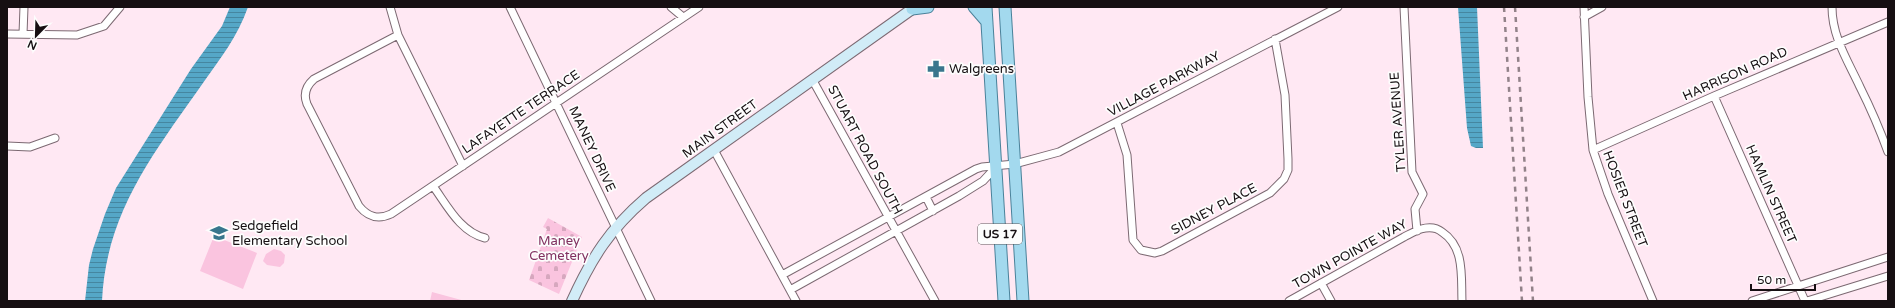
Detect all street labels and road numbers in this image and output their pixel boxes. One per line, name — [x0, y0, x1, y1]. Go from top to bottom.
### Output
street label: HARRISON ROAD — [1680, 44, 1790, 104]
street label: VILLAGE PARKWAY — [1105, 48, 1223, 120]
street label: LAFAYETTE TERRACE — [459, 67, 583, 157]
street label: TYLER AVENUE — [1387, 71, 1409, 173]
street label: STUART ROAD SOUTH — [824, 83, 906, 217]
street label: MAIN STREET — [679, 96, 761, 162]
street label: MANEY DRIVE — [565, 104, 619, 194]
street label: HAMLIN STREET — [1742, 142, 1800, 246]
street label: HOSIER STREET — [1599, 148, 1651, 250]
street label: SIDNEY PLACE — [1168, 180, 1260, 238]
street label: TOWN POINTE WAY — [1290, 216, 1410, 292]
road number: US 17 — [978, 224, 1022, 244]

